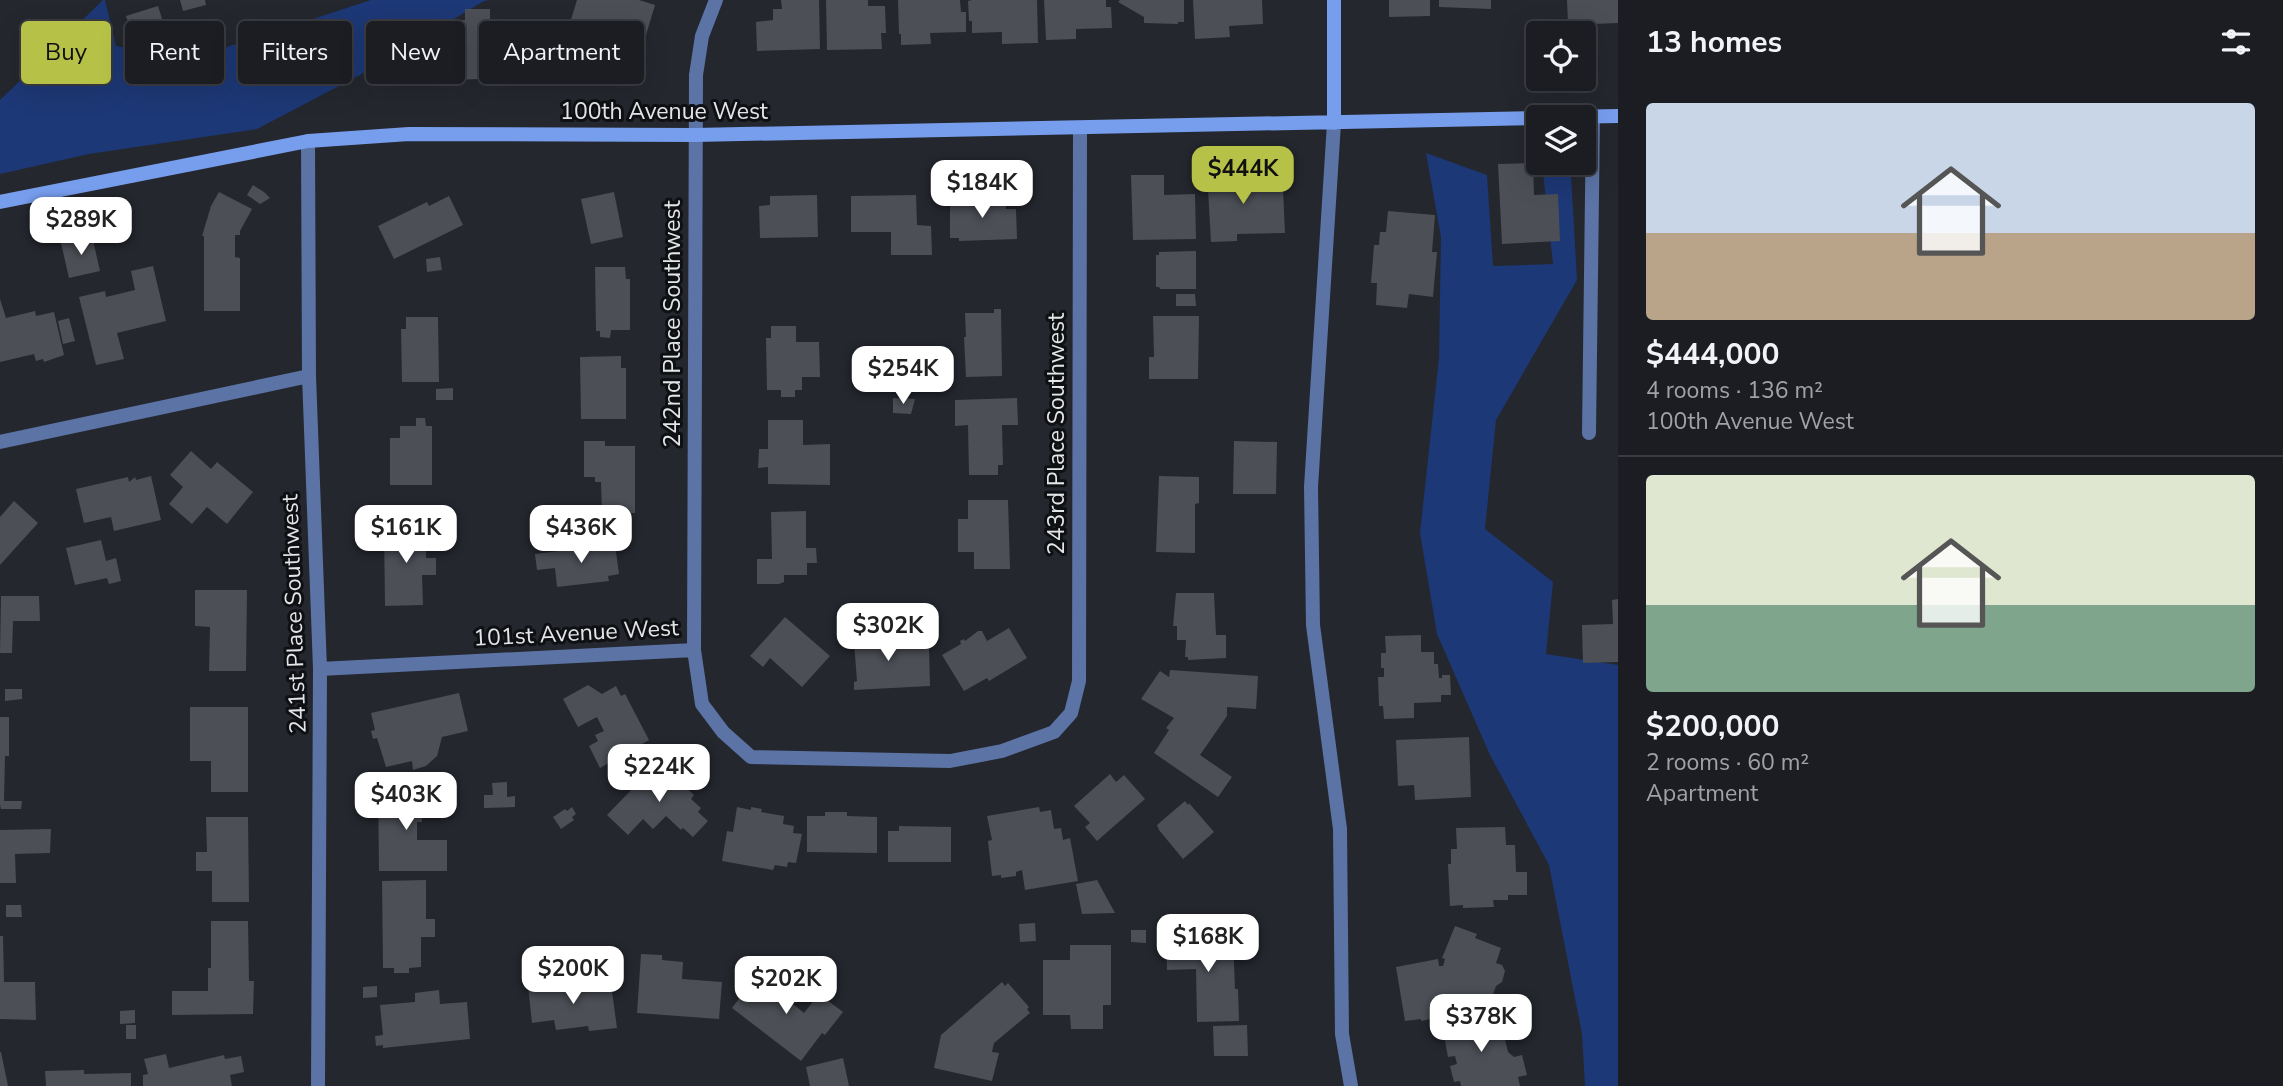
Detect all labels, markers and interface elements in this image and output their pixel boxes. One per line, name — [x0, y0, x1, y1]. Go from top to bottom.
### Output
chip: Buy — [21, 21, 111, 84]
chip: Rent — [125, 21, 224, 84]
chip: Filters — [238, 21, 352, 84]
chip: New — [366, 21, 465, 84]
chip: Apartment — [479, 21, 644, 84]
map controls — [1526, 21, 1596, 175]
button: locate — [1526, 21, 1596, 91]
text: 13 homes — [1646, 22, 1782, 63]
icon: filters — [2217, 23, 2255, 61]
street label: 100th Avenue West — [560, 96, 769, 127]
button: layers — [1526, 105, 1596, 175]
pin: $444K — [1194, 146, 1292, 206]
icon: home — [1888, 148, 2014, 274]
text: $444K — [1208, 153, 1278, 184]
pin: $184K — [933, 160, 1031, 220]
text: $184K — [947, 167, 1017, 198]
pin: $289K — [32, 198, 130, 257]
street label: 242nd Place Southwest — [657, 199, 688, 448]
text: $289K — [46, 204, 116, 235]
street label: 243rd Place Southwest — [1041, 312, 1072, 555]
text: $444,000 — [1646, 334, 1779, 375]
pin: $254K — [854, 346, 952, 406]
text: $254K — [868, 353, 938, 384]
text: 4 rooms · 136 m² — [1646, 375, 1823, 406]
text: 100th Avenue West — [1646, 406, 1854, 437]
street label: 241st Place Southwest — [274, 493, 314, 734]
pin: $161K — [357, 505, 455, 565]
pin: $436K — [532, 505, 630, 565]
text: $161K — [371, 512, 441, 543]
text: $436K — [546, 512, 616, 543]
icon: home — [1888, 520, 2014, 646]
pin: $302K — [839, 604, 937, 663]
text: $302K — [853, 610, 923, 641]
street label: 101st Avenue West — [472, 612, 680, 654]
text: $200,000 — [1646, 706, 1779, 747]
pin: $224K — [610, 744, 708, 804]
text: 2 rooms · 60 m² — [1646, 747, 1809, 778]
text: $224K — [624, 751, 694, 782]
pin: $403K — [357, 772, 455, 832]
text: Apartment — [1646, 778, 1758, 809]
text: $403K — [371, 779, 441, 810]
pin: $168K — [1159, 914, 1257, 974]
text: $168K — [1173, 921, 1243, 952]
pin: $200K — [524, 946, 622, 1006]
text: $200K — [538, 953, 608, 984]
pin: $202K — [737, 956, 835, 1016]
text: $202K — [751, 963, 821, 994]
pin: $378K — [1432, 995, 1530, 1054]
text: $378K — [1446, 1001, 1516, 1032]

